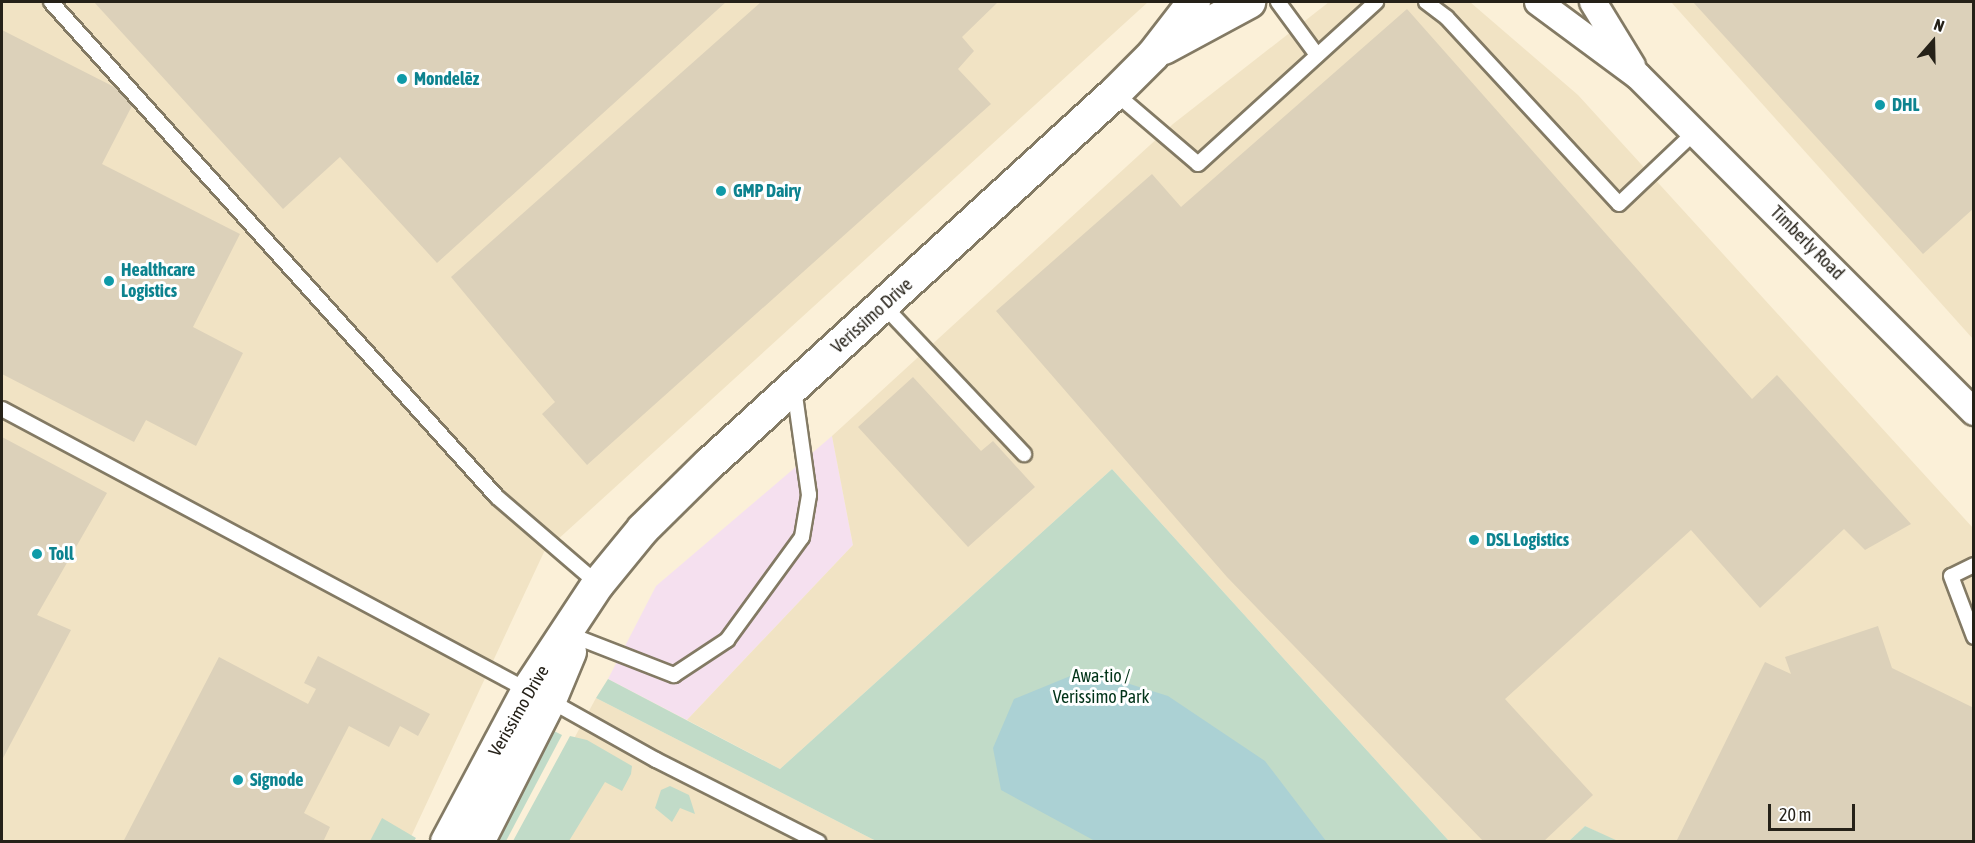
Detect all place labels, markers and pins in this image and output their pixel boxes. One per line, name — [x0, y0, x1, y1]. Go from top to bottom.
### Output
place label: Mondelēz — [414, 68, 479, 90]
marker: Mondelēz — [395, 72, 409, 86]
place label: DHL — [1892, 94, 1920, 116]
marker: DHL — [1873, 98, 1887, 112]
place label: GMP Dairy — [733, 180, 801, 202]
marker: GMP Dairy — [714, 184, 728, 198]
place label: Healthcare Logistics — [121, 260, 195, 302]
marker: Healthcare Logistics — [102, 274, 116, 288]
place label: DSL Logistics — [1486, 529, 1569, 551]
marker: DSL Logistics — [1467, 533, 1481, 547]
place label: Toll — [49, 543, 74, 565]
marker: Toll — [30, 547, 44, 561]
place label: Signode — [250, 769, 303, 791]
marker: Signode — [231, 773, 245, 787]

